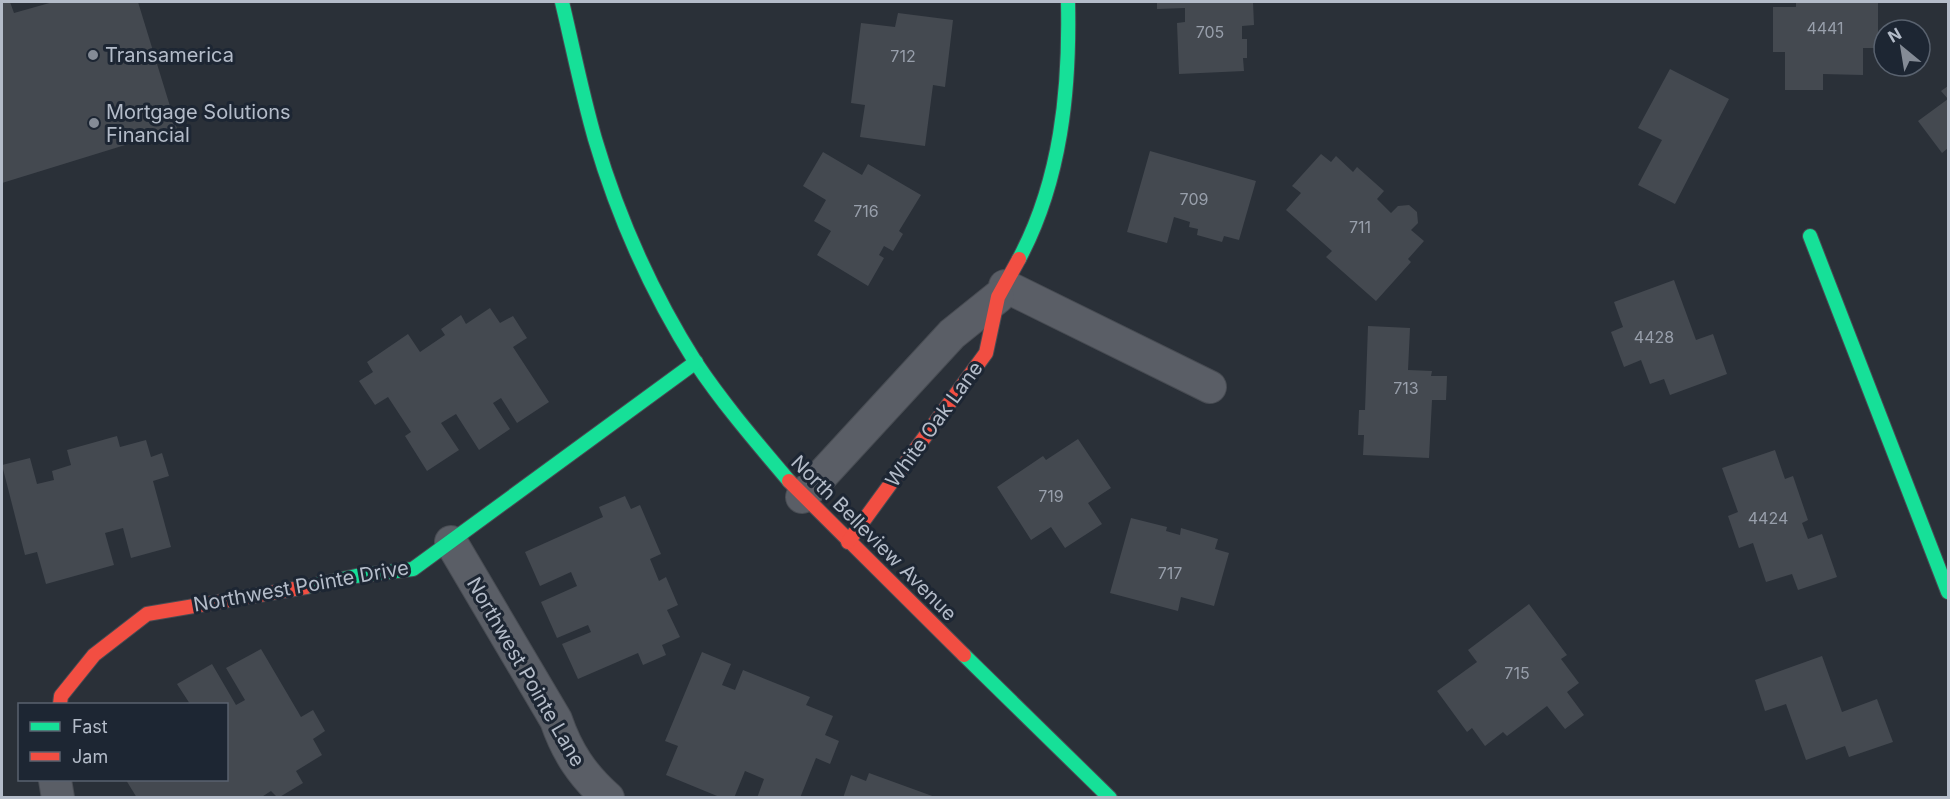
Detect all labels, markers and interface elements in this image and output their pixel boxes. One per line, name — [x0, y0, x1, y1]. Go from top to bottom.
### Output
house number: 4441 — [1806, 18, 1844, 38]
north arrow — [1872, 18, 1932, 78]
house number: 705 — [1196, 22, 1224, 42]
text: N — [1884, 23, 1905, 47]
place label: Transamerica — [105, 43, 234, 67]
house number: 712 — [890, 46, 916, 66]
marker: Transamerica — [86, 48, 100, 62]
place label: Mortgage Solutions Financial — [106, 100, 291, 147]
marker: Mortgage Solutions Financial — [87, 116, 101, 130]
house number: 709 — [1180, 189, 1208, 209]
house number: 716 — [853, 201, 879, 221]
house number: 711 — [1349, 217, 1371, 237]
house number: 4428 — [1634, 327, 1674, 347]
street label: White Oak Lane — [880, 357, 988, 491]
house number: 713 — [1393, 378, 1419, 398]
street label: North Belleview Avenue — [786, 450, 962, 626]
house number: 719 — [1038, 486, 1064, 506]
house number: 4424 — [1748, 508, 1788, 528]
street label: Northwest Pointe Drive — [191, 555, 411, 617]
house number: 717 — [1158, 563, 1182, 583]
street label: Northwest Pointe Lane — [462, 573, 590, 771]
house number: 715 — [1504, 663, 1530, 683]
legend — [18, 703, 228, 781]
text: Fast — [72, 716, 108, 737]
text: Jam — [72, 746, 108, 767]

